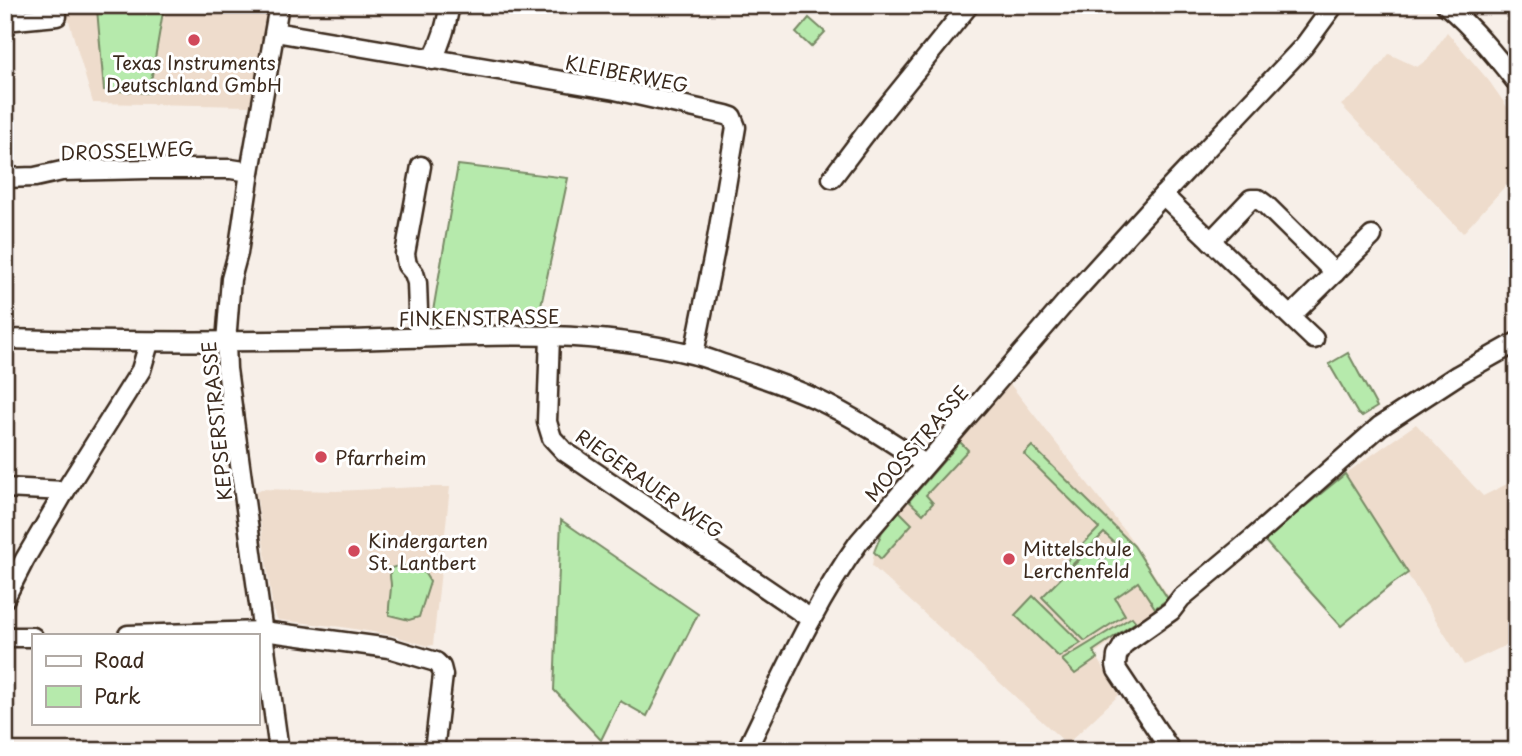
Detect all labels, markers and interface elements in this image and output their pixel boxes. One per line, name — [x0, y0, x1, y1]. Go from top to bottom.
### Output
marker: Texas Instruments Deutschland GmbH — [186, 32, 202, 48]
street label: KLEIBERWEG — [563, 47, 691, 99]
place label: Texas Instruments Deutschland GmbH — [106, 48, 282, 98]
street label: DROSSELWEG — [60, 134, 194, 166]
street label: FINKENSTRASSE — [398, 302, 560, 332]
street label: KEPSERSTRASSE — [194, 340, 238, 502]
street label: MOOSSTRASSE — [858, 379, 974, 507]
street label: RIEGERAUER WEG — [571, 422, 729, 544]
place label: Pfarrheim — [335, 443, 426, 471]
marker: Pfarrheim — [313, 449, 329, 465]
place label: Kindergarten St. Lantbert — [368, 526, 488, 576]
place label: Mittelschule Lerchenfeld — [1023, 534, 1132, 584]
marker: Kindergarten St. Lantbert — [346, 543, 362, 559]
marker: Mittelschule Lerchenfeld — [1001, 551, 1017, 567]
legend — [32, 634, 259, 724]
text: Road — [94, 643, 145, 675]
text: Park — [94, 679, 141, 711]

